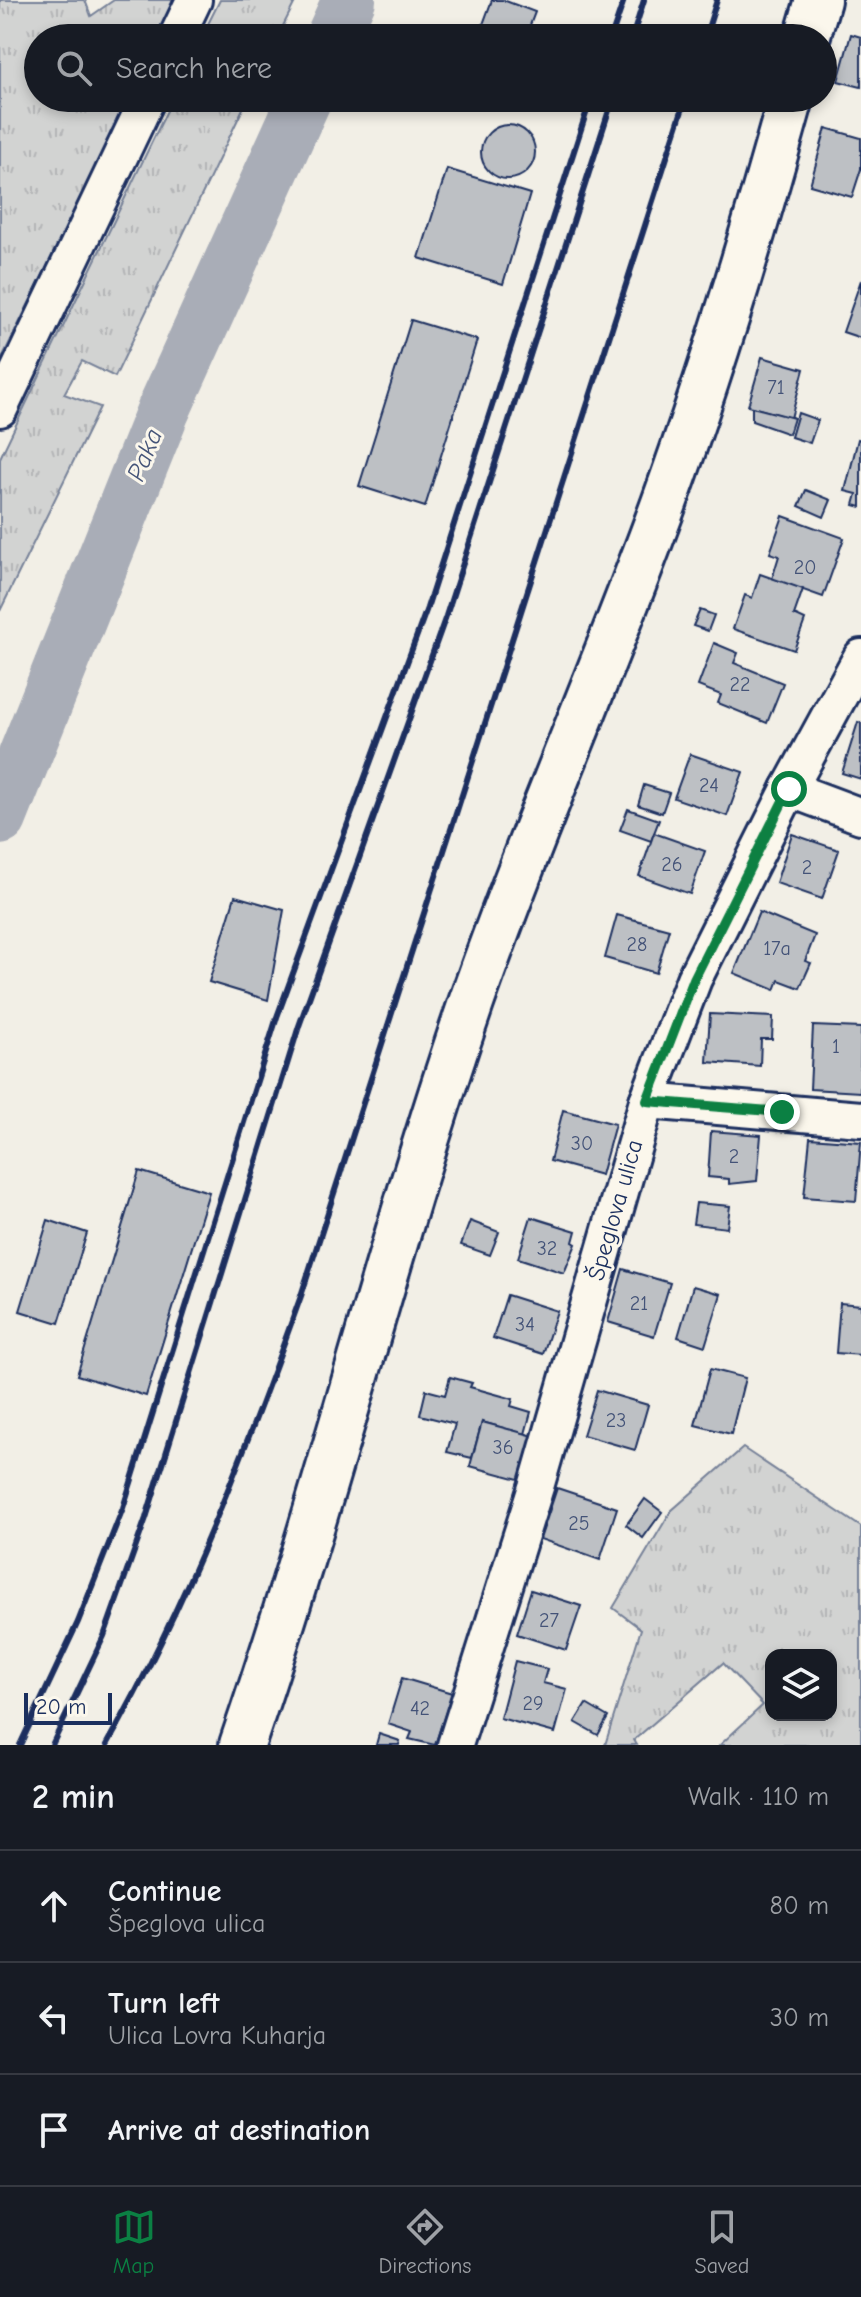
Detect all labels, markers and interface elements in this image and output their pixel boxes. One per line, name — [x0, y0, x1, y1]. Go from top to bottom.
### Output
search box — [24, 24, 837, 112]
icon: search — [52, 46, 96, 90]
text: Search here — [116, 51, 272, 86]
house number: 71 — [767, 376, 785, 399]
water label: Paka — [121, 424, 169, 486]
house number: 20 — [794, 556, 816, 579]
house number: 22 — [730, 673, 750, 696]
route start — [771, 771, 807, 807]
house number: 24 — [699, 774, 719, 797]
house number: 26 — [661, 853, 683, 876]
house number: 2 — [802, 856, 812, 879]
house number: 28 — [627, 933, 647, 956]
house number: 17a — [763, 937, 791, 960]
house number: 1 — [832, 1035, 840, 1058]
route end — [764, 1094, 800, 1130]
house number: 30 — [571, 1132, 593, 1155]
street label: Špeglova ulica — [582, 1136, 648, 1284]
house number: 2 — [729, 1145, 739, 1168]
house number: 32 — [537, 1237, 557, 1260]
house number: 21 — [630, 1292, 648, 1315]
house number: 34 — [515, 1313, 535, 1336]
house number: 23 — [606, 1409, 626, 1432]
house number: 36 — [493, 1436, 513, 1459]
house number: 25 — [568, 1512, 590, 1535]
house number: 27 — [539, 1609, 559, 1632]
map controls — [765, 1649, 837, 1721]
button: layers — [765, 1649, 837, 1721]
scale bar — [24, 1689, 112, 1725]
house number: 29 — [522, 1692, 544, 1715]
text: 20 m — [36, 1694, 86, 1720]
house number: 42 — [410, 1697, 430, 1720]
text: 2 min — [32, 1777, 115, 1817]
text: Walk · 110 m — [688, 1782, 829, 1812]
text: Continue — [108, 1874, 222, 1909]
icon: ahead — [32, 1884, 76, 1928]
text: 80 m — [770, 1891, 829, 1921]
text: Špeglova ulica — [108, 1909, 265, 1939]
text: Turn left — [108, 1986, 220, 2021]
icon: left — [32, 1996, 76, 2040]
text: 30 m — [770, 2003, 829, 2033]
text: Ulica Lovra Kuharja — [108, 2021, 326, 2051]
icon: arrive — [32, 2108, 76, 2152]
text: Arrive at destination — [108, 2113, 370, 2148]
tab: Map — [112, 2205, 156, 2279]
tab: Directions — [379, 2205, 472, 2279]
tab: Saved — [695, 2205, 749, 2279]

